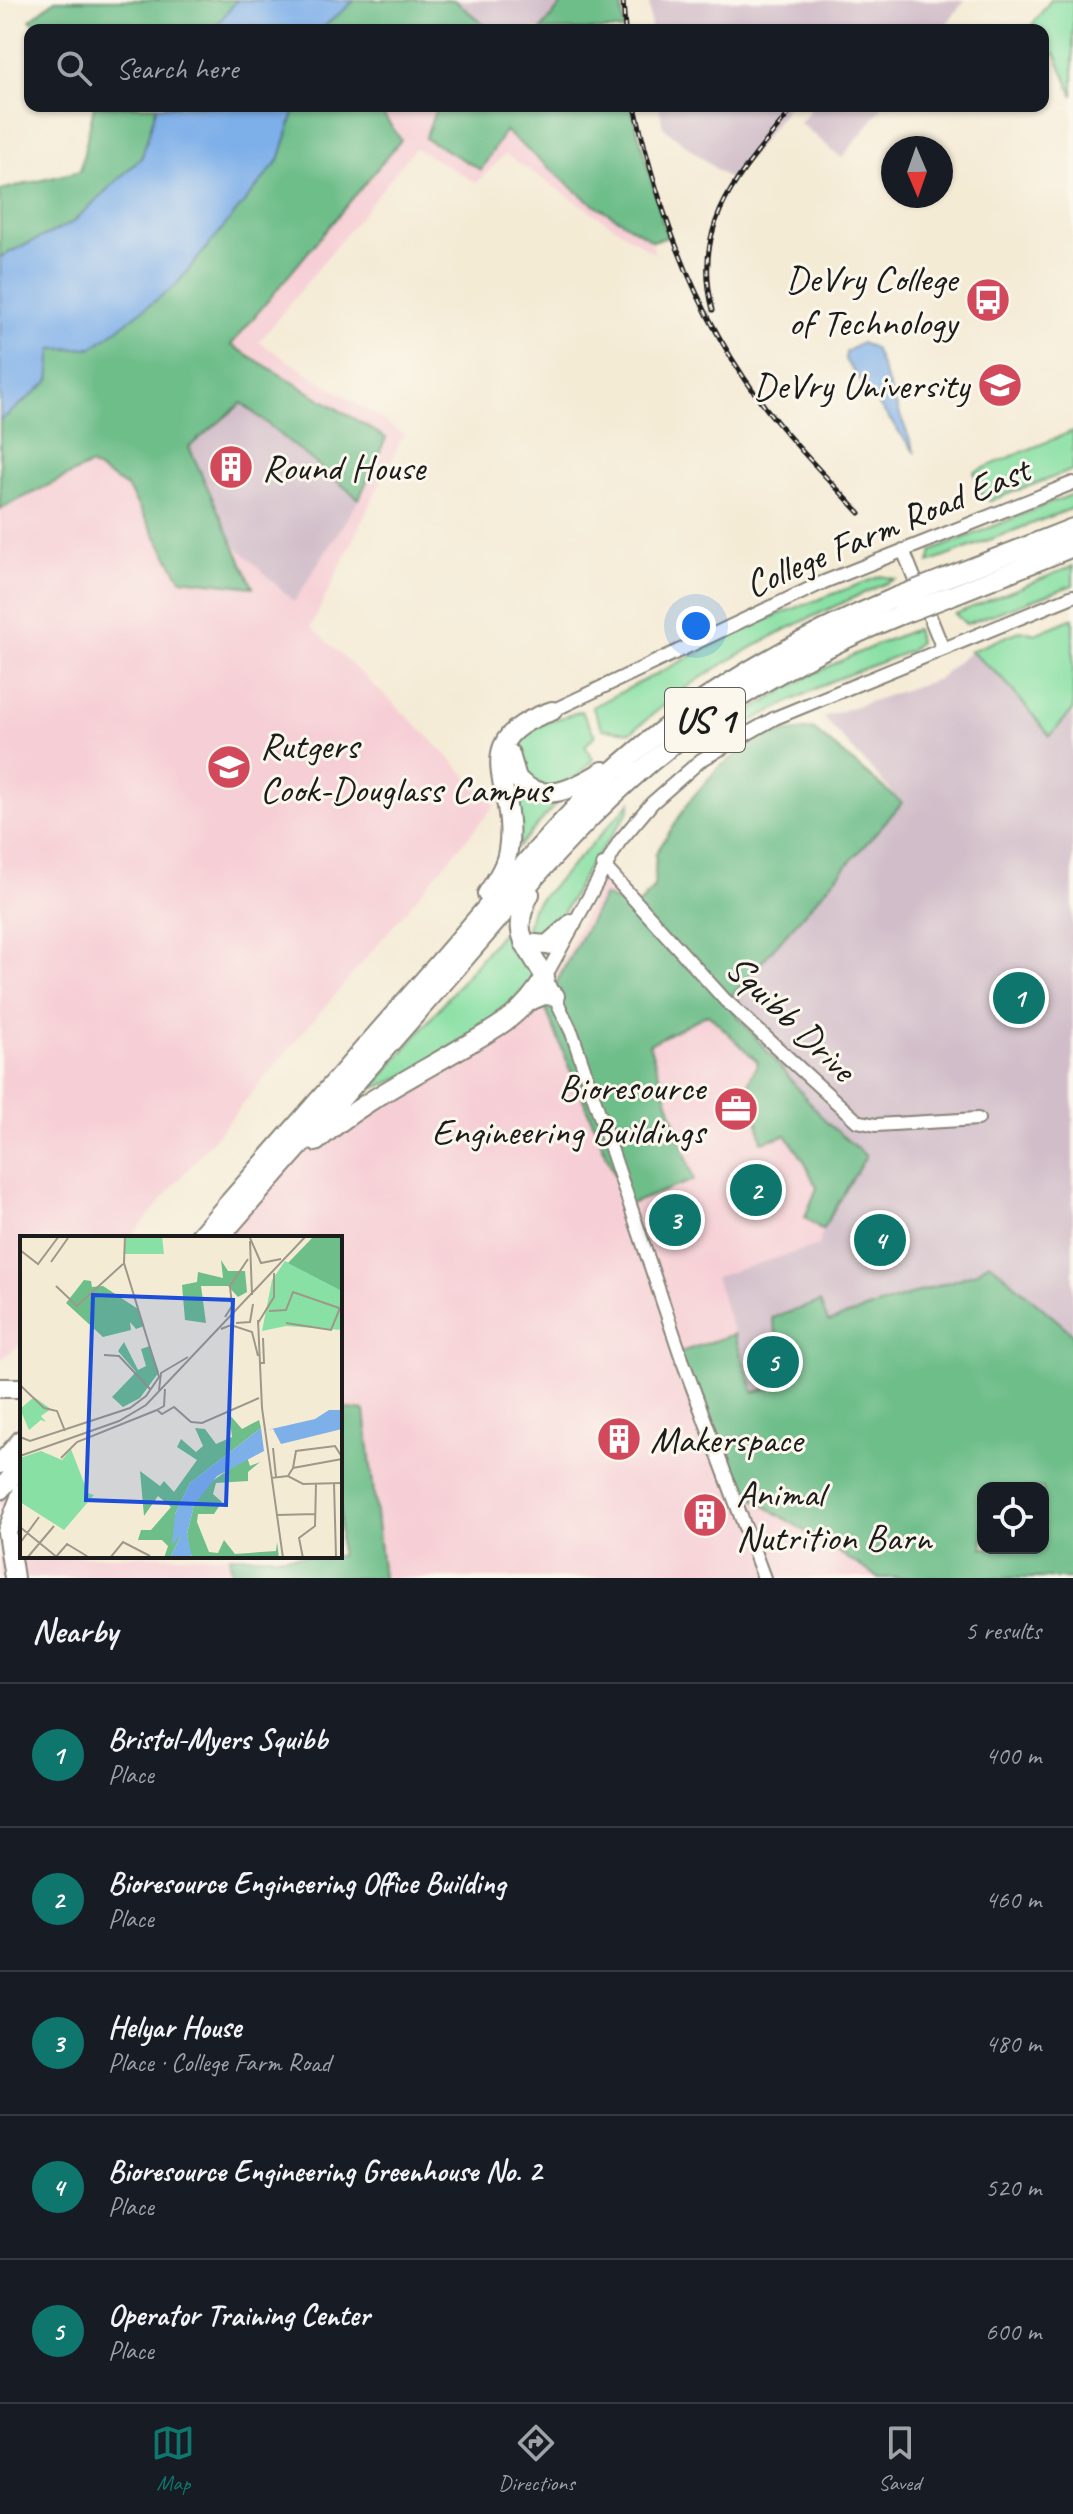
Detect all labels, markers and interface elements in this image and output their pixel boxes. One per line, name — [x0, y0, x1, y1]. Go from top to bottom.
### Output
search box — [24, 24, 1049, 112]
icon: search — [52, 46, 96, 90]
text: Search here — [116, 49, 238, 87]
north arrow — [881, 136, 953, 208]
place label: DeVry College of Technology — [785, 255, 960, 346]
bus stop icon: DeVry College of Technology — [964, 276, 1012, 324]
school or university icon: DeVry University — [976, 361, 1024, 409]
place label: DeVry University — [753, 362, 972, 409]
building icon: Round House — [207, 443, 255, 491]
place label: Round House — [262, 444, 428, 491]
street label: College Farm Road East — [738, 445, 1040, 608]
your location — [676, 606, 716, 646]
road number: US 1 — [665, 688, 745, 752]
place label: Rutgers Cook-Douglass Campus — [260, 722, 555, 813]
school or university icon: Rutgers Cook-Douglass Campus — [205, 743, 253, 791]
street label: Squibb Drive — [716, 944, 868, 1093]
pin: 1 — [993, 968, 1045, 1028]
place label: Bioresource Engineering Buildings — [432, 1064, 708, 1155]
office icon: Bioresource Engineering Buildings — [712, 1085, 760, 1133]
pin: 2 — [730, 1160, 782, 1220]
pin: 3 — [649, 1190, 701, 1250]
pin: 4 — [854, 1210, 906, 1270]
inset map — [20, 1236, 342, 1558]
pin: 5 — [747, 1332, 799, 1392]
building icon: Makerspace — [595, 1415, 643, 1463]
place label: Makerspace — [650, 1416, 805, 1463]
place label: Animal Nutrition Barn — [736, 1470, 933, 1561]
map controls — [977, 1482, 1049, 1554]
button: locate — [977, 1482, 1049, 1554]
building icon: Animal Nutrition Barn — [681, 1491, 729, 1539]
text: Nearby — [32, 1609, 118, 1652]
text: 5 results — [965, 1614, 1041, 1647]
text: Bristol-Myers Squibb — [108, 1720, 327, 1758]
text: 1 — [52, 1739, 64, 1772]
text: 400 m — [985, 1739, 1041, 1772]
text: Place — [108, 1758, 154, 1791]
text: Bioresource Engineering Office Building — [108, 1864, 506, 1902]
text: 2 — [52, 1883, 64, 1916]
text: 460 m — [985, 1883, 1041, 1916]
text: Place — [108, 1902, 154, 1935]
text: Helyar House — [108, 2008, 241, 2046]
text: 3 — [52, 2027, 64, 2060]
text: 480 m — [985, 2027, 1041, 2060]
text: Place · College Farm Road — [108, 2046, 331, 2079]
text: Bioresource Engineering Greenhouse No. 2 — [108, 2152, 542, 2190]
text: 4 — [52, 2171, 64, 2204]
text: 520 m — [985, 2171, 1041, 2204]
text: Place — [108, 2190, 154, 2223]
text: Operator Training Center — [108, 2296, 370, 2334]
text: 5 — [52, 2315, 64, 2348]
text: 600 m — [985, 2315, 1041, 2348]
text: Place — [108, 2334, 154, 2367]
tab: Map — [151, 2421, 195, 2497]
tab: Directions — [498, 2421, 575, 2497]
tab: Saved — [878, 2421, 922, 2497]

